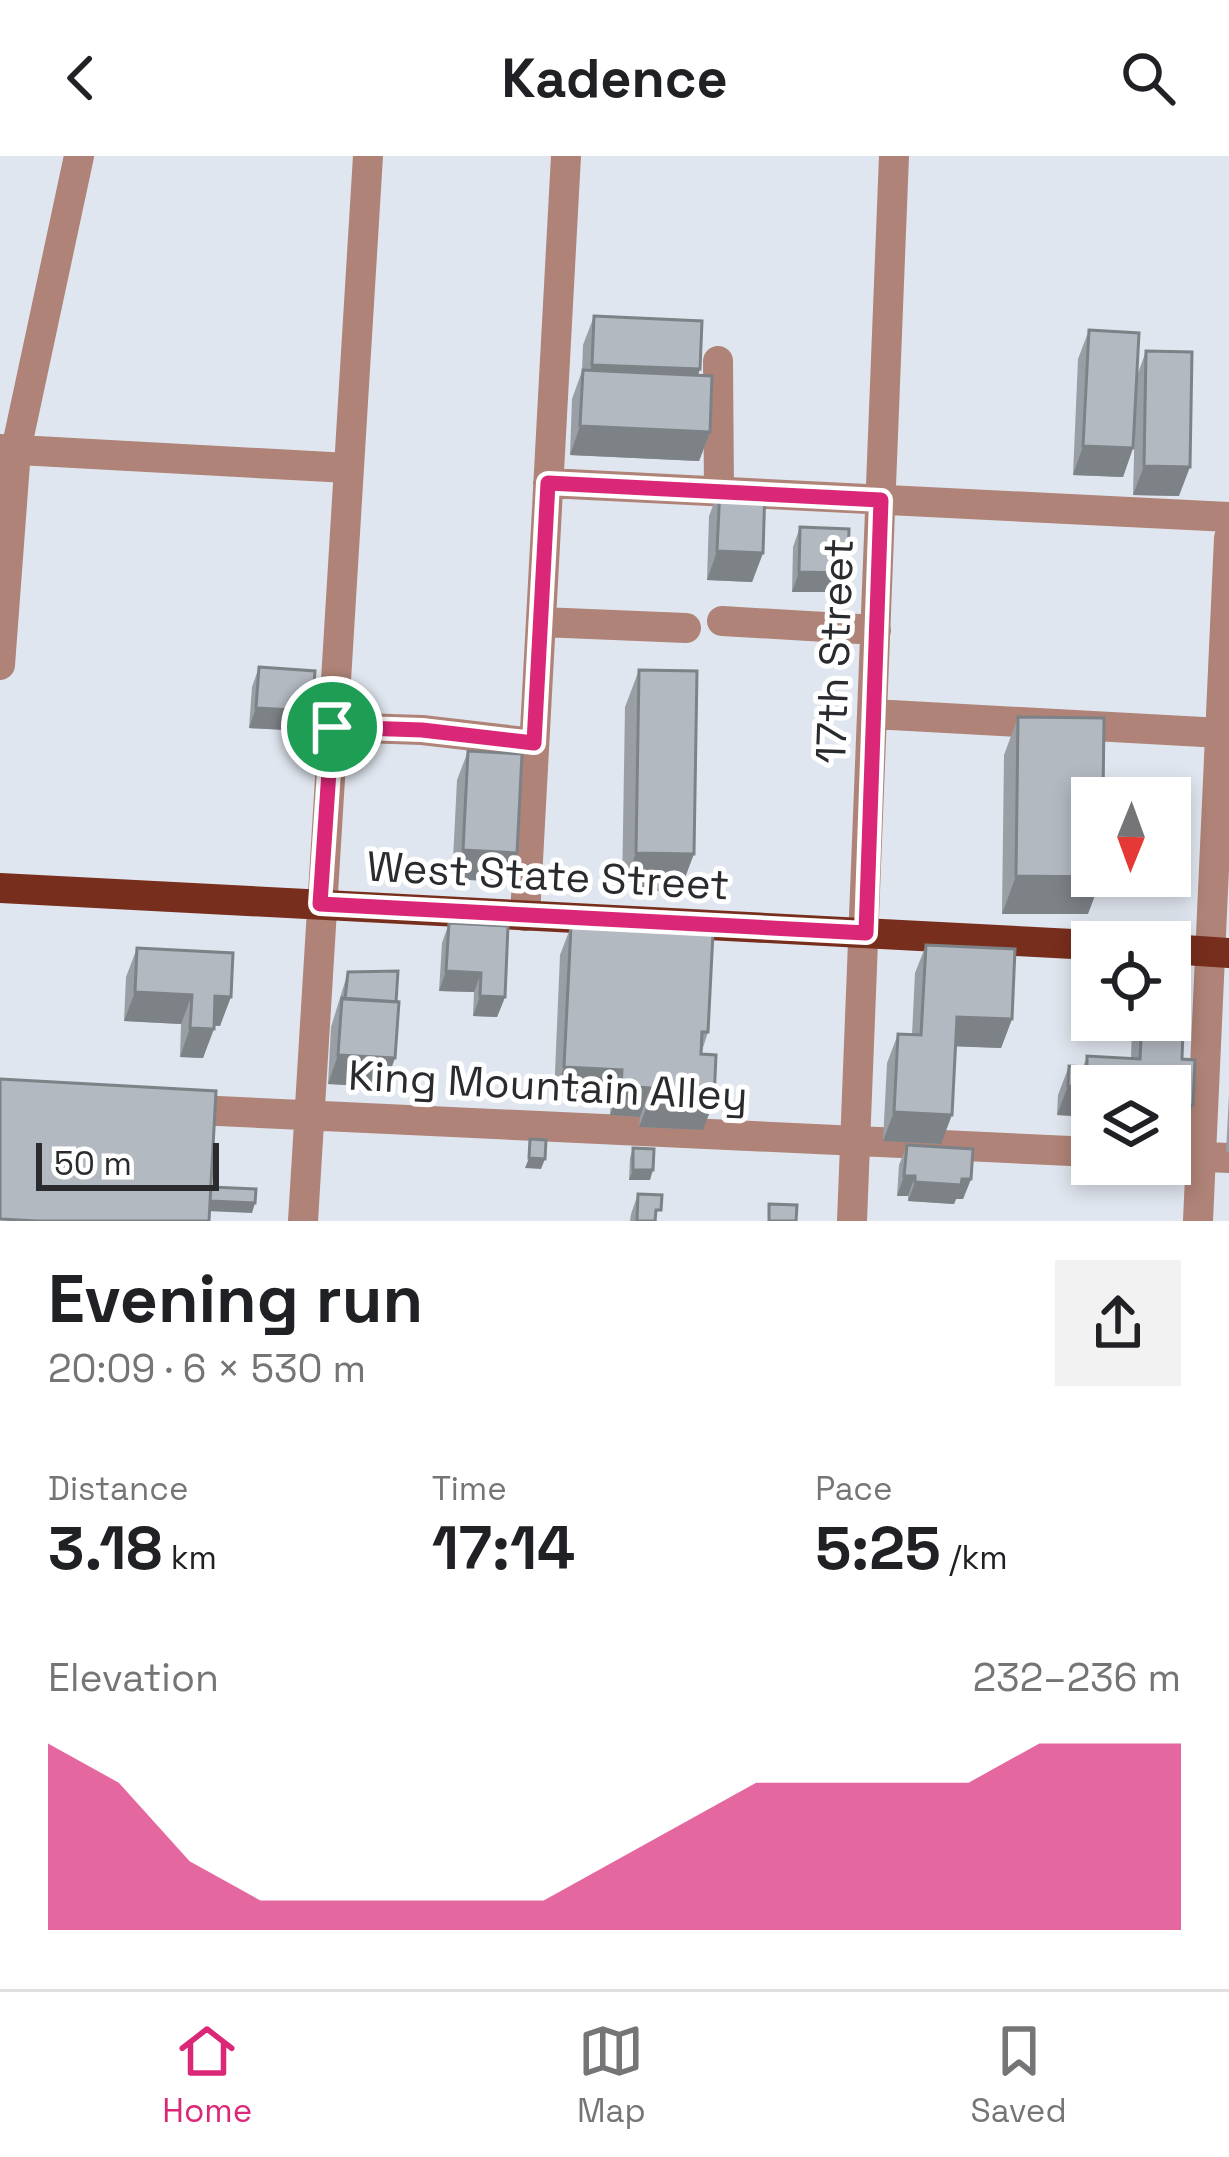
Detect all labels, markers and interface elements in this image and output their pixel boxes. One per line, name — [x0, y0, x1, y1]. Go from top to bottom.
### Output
text: Kadence — [501, 44, 728, 113]
icon: back — [48, 45, 114, 111]
icon: search — [1115, 45, 1181, 111]
street label: 17th Street — [804, 537, 865, 765]
pin — [281, 676, 383, 778]
icon: arrive — [299, 694, 365, 760]
north arrow — [1071, 777, 1191, 897]
map controls — [1071, 777, 1191, 1185]
street label: West State Street — [365, 840, 731, 911]
button: locate — [1071, 921, 1191, 1041]
street label: King Mountain Alley — [347, 1049, 749, 1122]
button: layers — [1071, 1065, 1191, 1185]
scale bar — [36, 1137, 219, 1190]
text: 50 m — [54, 1143, 132, 1185]
text: Evening run — [48, 1257, 423, 1341]
button: share — [1055, 1260, 1181, 1386]
text: 20:09 · 6 × 530 m — [48, 1344, 366, 1393]
text: Distance — [48, 1468, 189, 1510]
text: Time — [432, 1468, 507, 1510]
text: Pace — [815, 1468, 893, 1510]
text: 3.18 — [48, 1510, 162, 1587]
text: 17:14 — [432, 1510, 575, 1587]
text: 5:25 — [815, 1510, 941, 1587]
text: km — [162, 1537, 217, 1579]
text: /km — [941, 1537, 1008, 1579]
text: Elevation — [48, 1653, 219, 1702]
text: 232–236 m — [973, 1653, 1181, 1702]
tab: Home — [162, 2018, 252, 2132]
tab: Map — [577, 2018, 646, 2132]
tab: Saved — [970, 2018, 1067, 2132]

